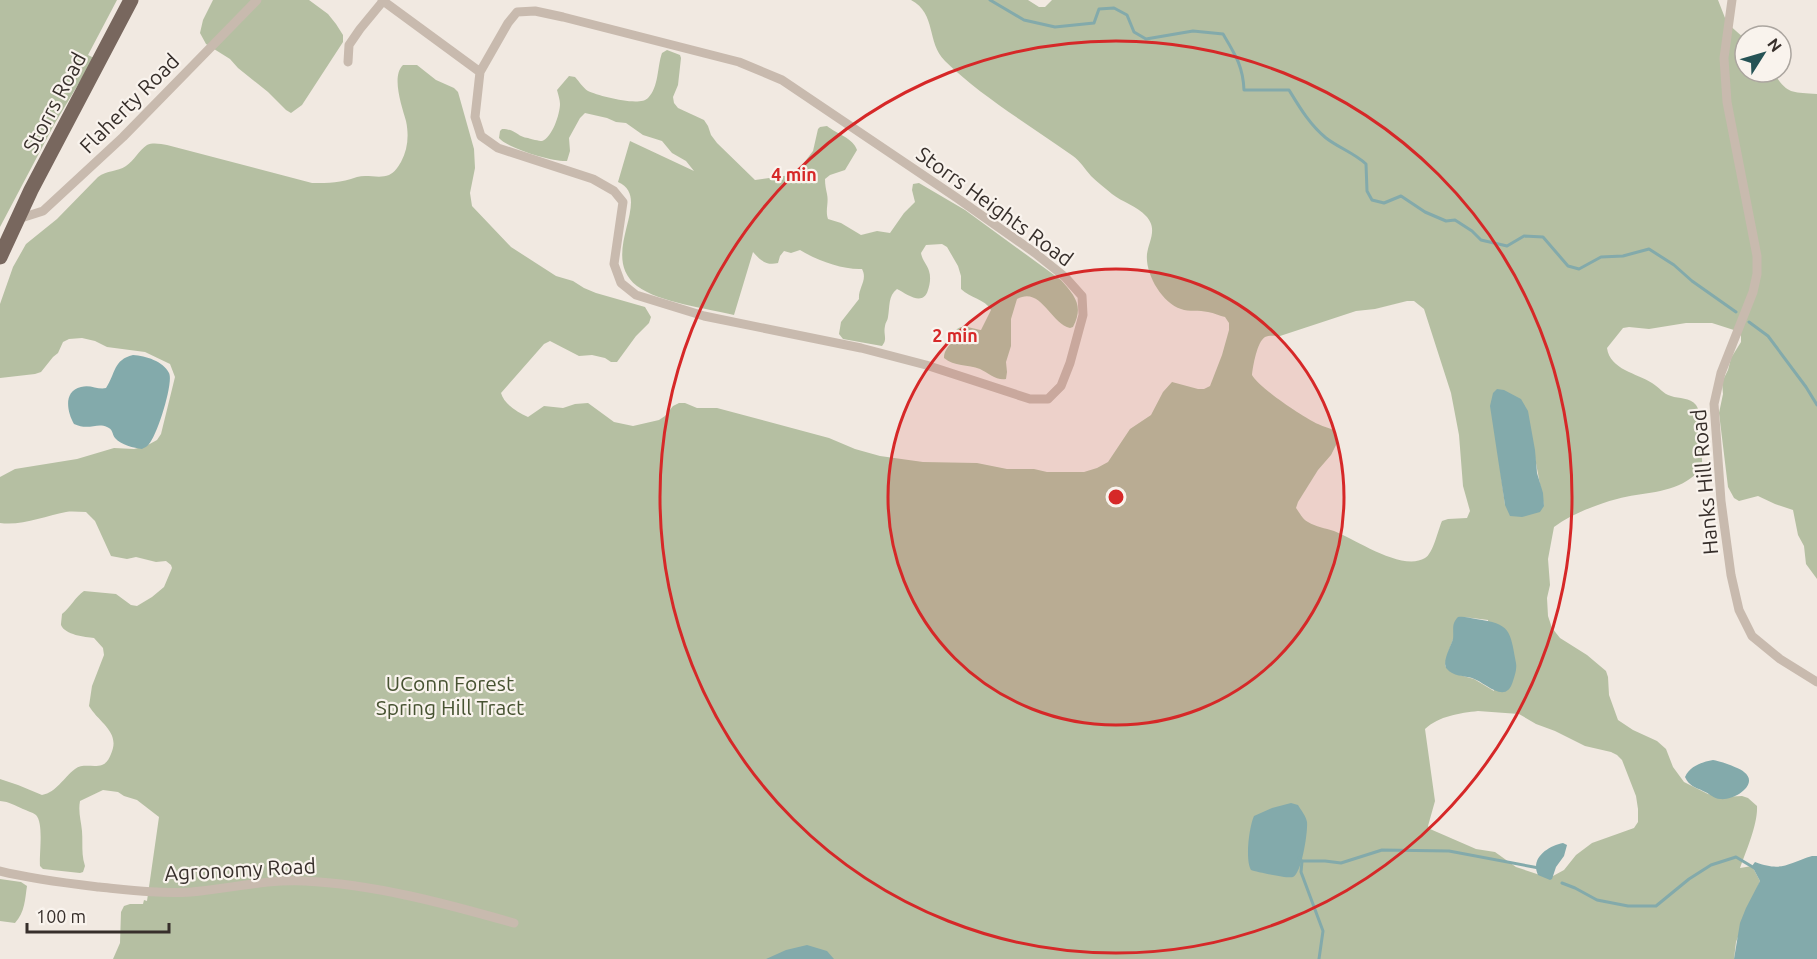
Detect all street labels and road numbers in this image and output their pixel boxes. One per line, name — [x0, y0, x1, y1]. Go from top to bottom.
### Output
street label: Storrs Road — [18, 48, 90, 156]
street label: Flaherty Road — [74, 48, 184, 158]
street label: Storrs Heights Road — [912, 141, 1078, 271]
street label: Hanks Hill Road — [1686, 408, 1722, 556]
street label: Agronomy Road — [164, 853, 316, 885]

